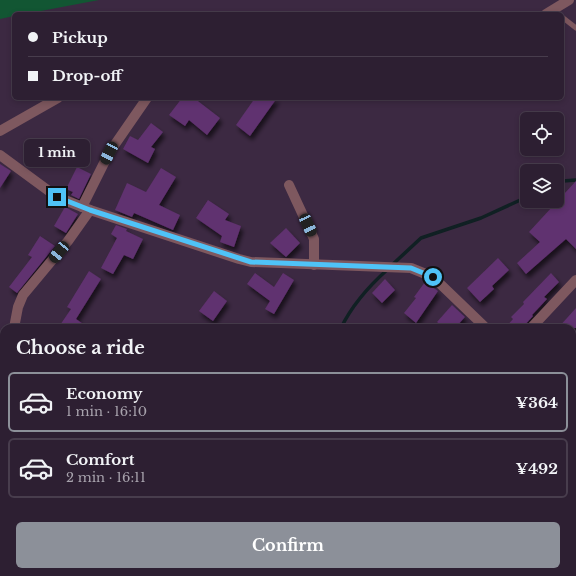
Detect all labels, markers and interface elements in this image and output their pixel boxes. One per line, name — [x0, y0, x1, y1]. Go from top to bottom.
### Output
text: Pickup — [52, 28, 108, 47]
text: Drop-off — [52, 66, 122, 85]
map controls — [520, 112, 564, 208]
button: locate — [520, 112, 564, 156]
callout: 1 min — [24, 139, 90, 167]
car — [98, 140, 120, 166]
text: 1 min — [38, 144, 76, 161]
button: layers — [520, 164, 564, 208]
route end — [48, 188, 66, 206]
car — [297, 212, 319, 238]
car — [47, 239, 71, 265]
route start — [424, 268, 442, 286]
text: Choose a ride — [16, 337, 145, 359]
icon: car — [18, 384, 54, 420]
text: Economy — [66, 384, 143, 403]
text: ¥364 — [516, 393, 558, 412]
text: 1 min · 16:10 — [66, 403, 147, 420]
icon: car — [18, 450, 54, 486]
text: Comfort — [66, 450, 134, 469]
text: ¥492 — [515, 459, 558, 478]
text: 2 min · 16:11 — [66, 469, 146, 486]
button: Confirm — [16, 522, 560, 568]

